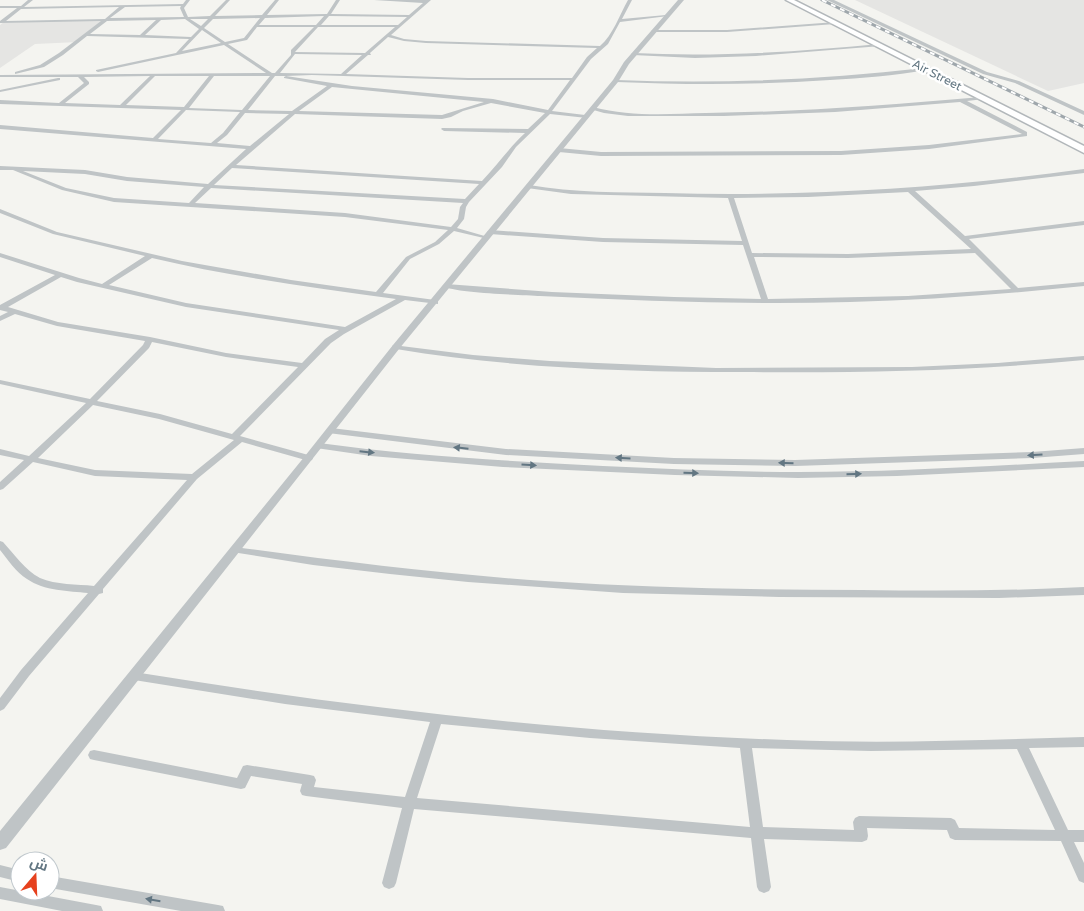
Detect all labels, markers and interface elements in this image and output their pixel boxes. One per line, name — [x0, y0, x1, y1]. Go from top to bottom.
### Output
street label: Air Street — [910, 57, 965, 94]
one-way arrow — [453, 443, 469, 451]
one-way arrow — [359, 448, 375, 456]
one-way arrow — [1027, 451, 1043, 459]
one-way arrow — [615, 454, 631, 462]
one-way arrow — [777, 459, 793, 467]
one-way arrow — [521, 462, 537, 470]
one-way arrow — [684, 469, 700, 477]
one-way arrow — [846, 470, 862, 478]
north arrow — [10, 851, 60, 901]
text: ش — [28, 853, 50, 875]
one-way arrow — [145, 895, 161, 903]

